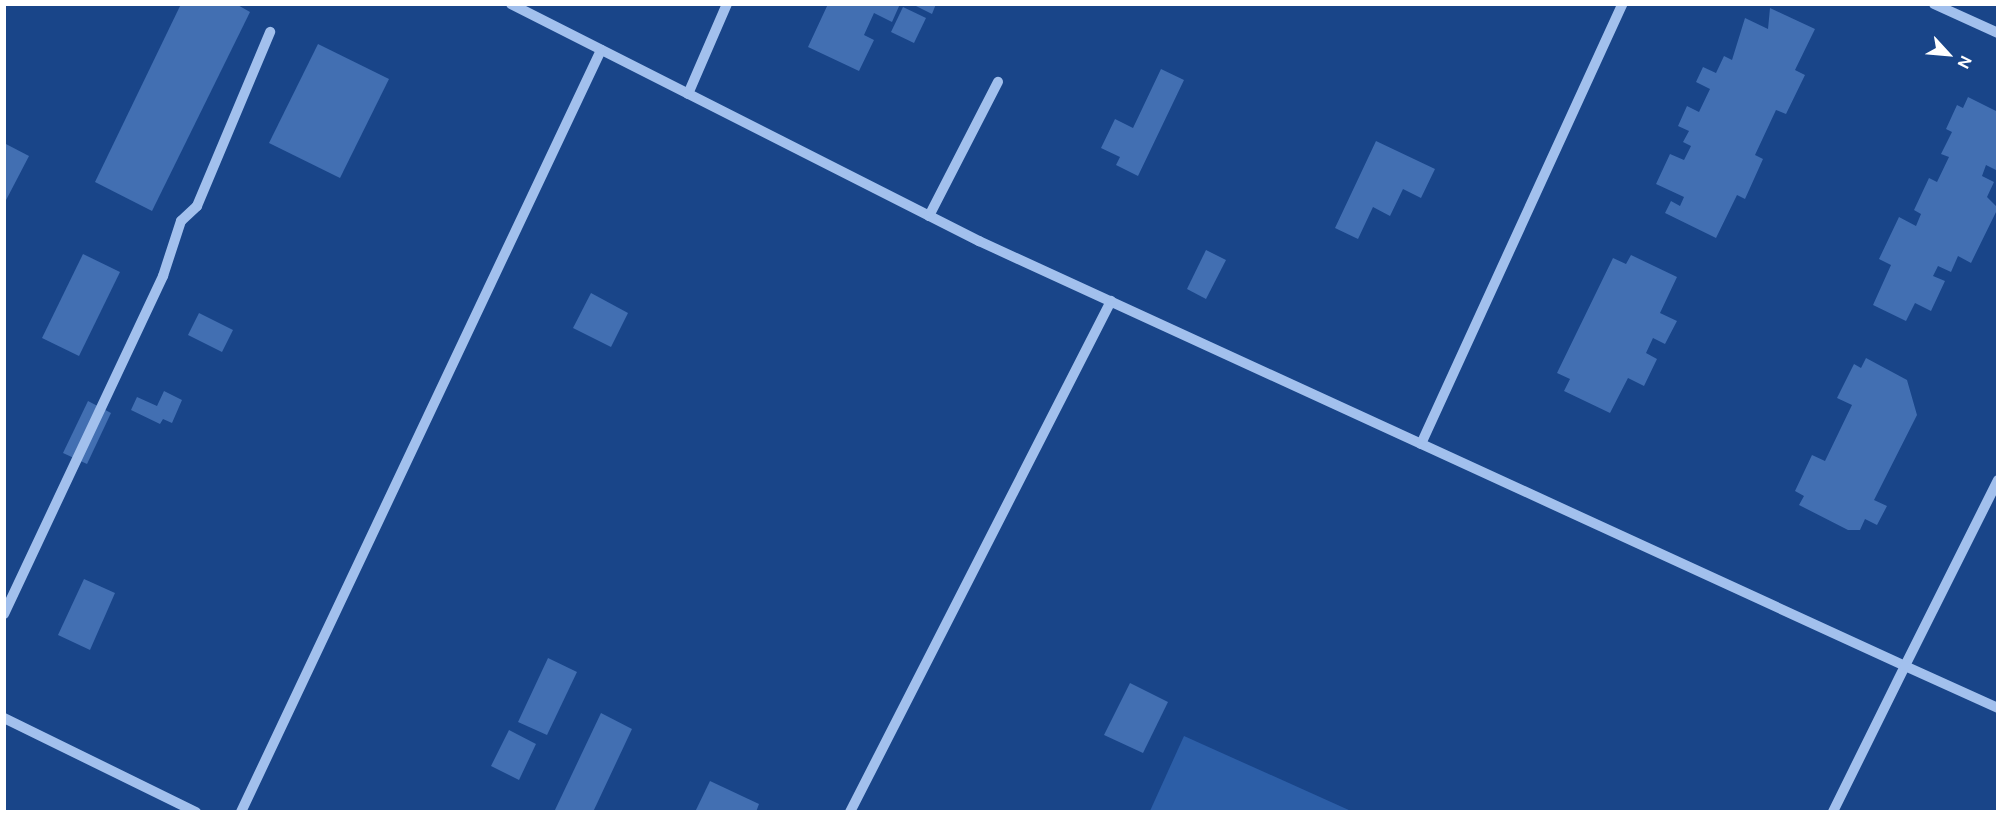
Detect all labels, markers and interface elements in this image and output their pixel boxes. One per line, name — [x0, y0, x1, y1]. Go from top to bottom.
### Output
north arrow — [1918, 24, 1978, 84]
text: N — [1953, 52, 1977, 72]

